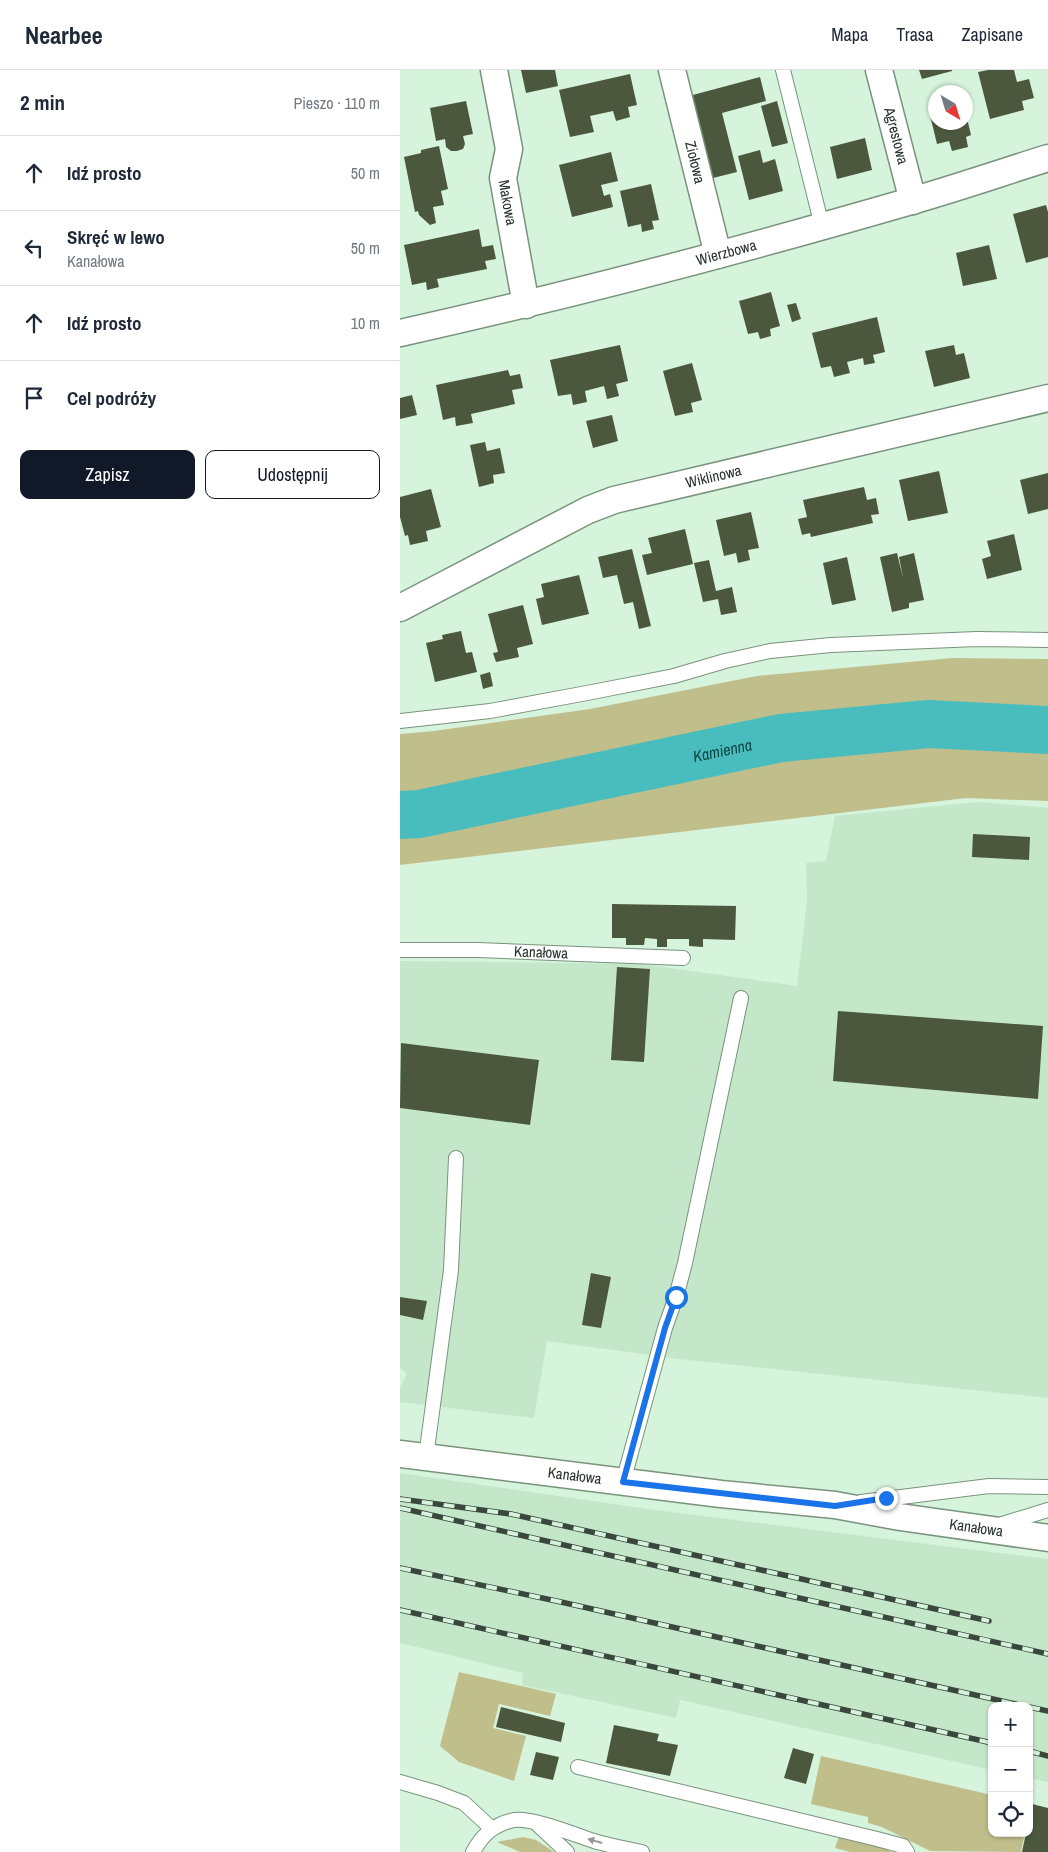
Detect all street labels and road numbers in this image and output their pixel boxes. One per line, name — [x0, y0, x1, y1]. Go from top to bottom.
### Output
street label: Agrestowa — [879, 104, 914, 167]
street label: Ziołowa — [680, 139, 711, 186]
street label: Makowa — [494, 178, 522, 227]
street label: Wierzbowa — [694, 234, 759, 270]
street label: Wiklinowa — [683, 459, 744, 493]
street label: Kanałowa — [514, 940, 569, 964]
street label: Kanałowa — [547, 1462, 603, 1489]
street label: Kanałowa — [948, 1513, 1005, 1542]

